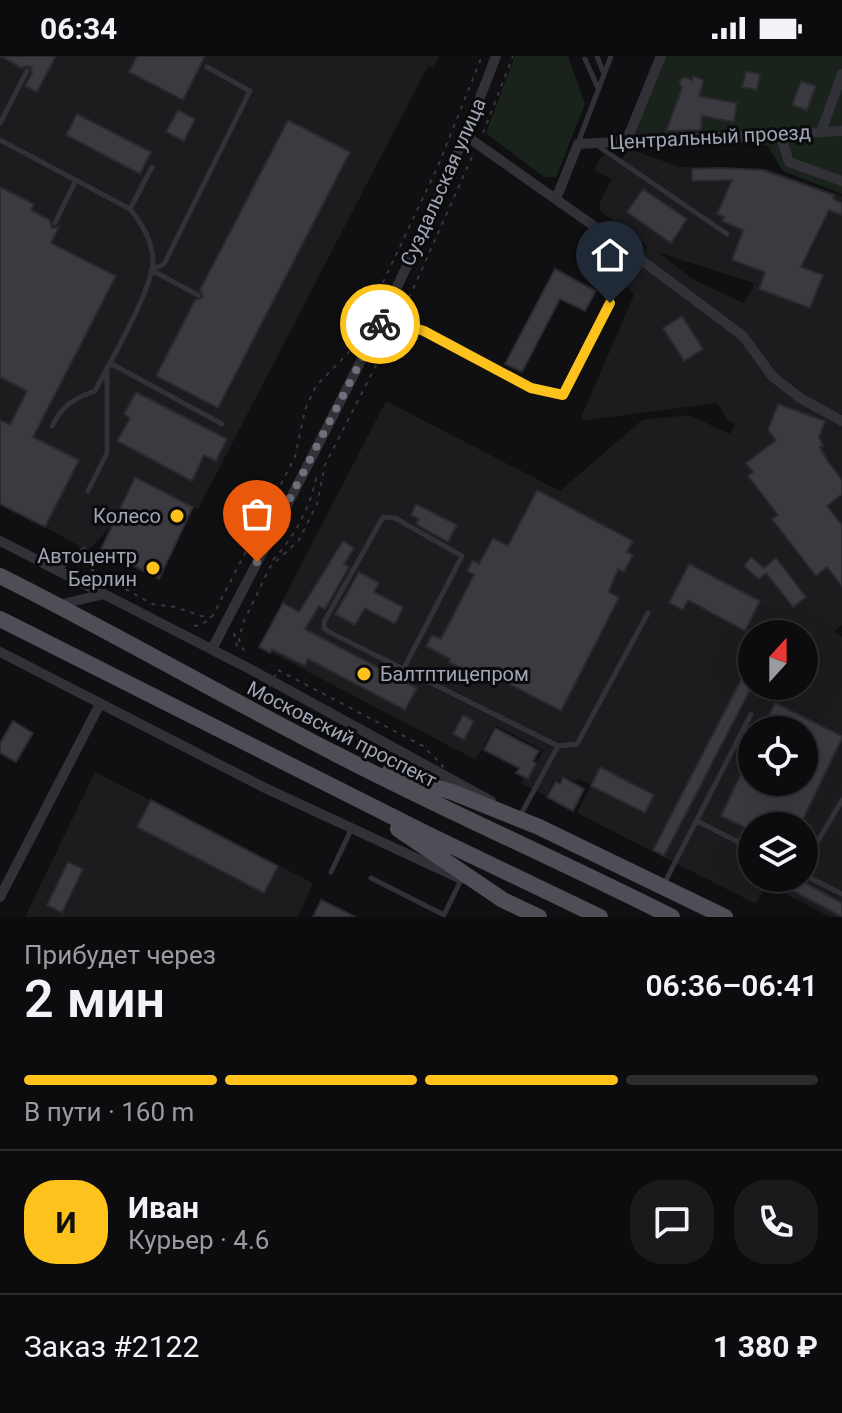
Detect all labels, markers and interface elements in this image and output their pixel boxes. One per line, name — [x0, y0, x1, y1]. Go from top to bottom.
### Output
text: 06:34 — [40, 11, 117, 46]
street label: Суздальская улица — [395, 94, 491, 270]
street label: Центральный проезд — [609, 120, 811, 154]
pin — [576, 221, 644, 303]
icon: home — [588, 233, 632, 277]
courier — [340, 284, 420, 364]
icon: bike — [358, 302, 402, 346]
pin — [223, 480, 291, 562]
icon: bag — [235, 492, 279, 536]
place label: Колесо — [93, 504, 161, 528]
marker: Колесо — [168, 507, 186, 525]
place label: Автоцентр Берлин — [37, 544, 137, 591]
marker: Автоцентр Берлин — [144, 559, 162, 577]
north arrow — [738, 620, 818, 700]
map controls — [738, 620, 818, 892]
place label: Балтптицепром — [380, 662, 529, 686]
marker: Балтптицепром — [355, 665, 373, 683]
street label: Московский проспект — [243, 676, 441, 792]
button: locate — [738, 716, 818, 796]
button: layers — [738, 812, 818, 892]
text: Прибудет через — [24, 940, 216, 970]
text: 06:36–06:41 — [645, 968, 818, 1003]
text: 2 мин — [24, 969, 165, 1030]
text: В пути · 160 m — [24, 1097, 194, 1127]
button: chat — [630, 1180, 714, 1264]
button: phone — [734, 1180, 818, 1264]
text: Иван — [128, 1190, 199, 1225]
text: И — [56, 1205, 77, 1240]
text: Курьер · 4.6 — [128, 1225, 269, 1255]
text: Заказ #2122 — [24, 1329, 199, 1364]
text: 1 380 ₽ — [713, 1329, 818, 1364]

